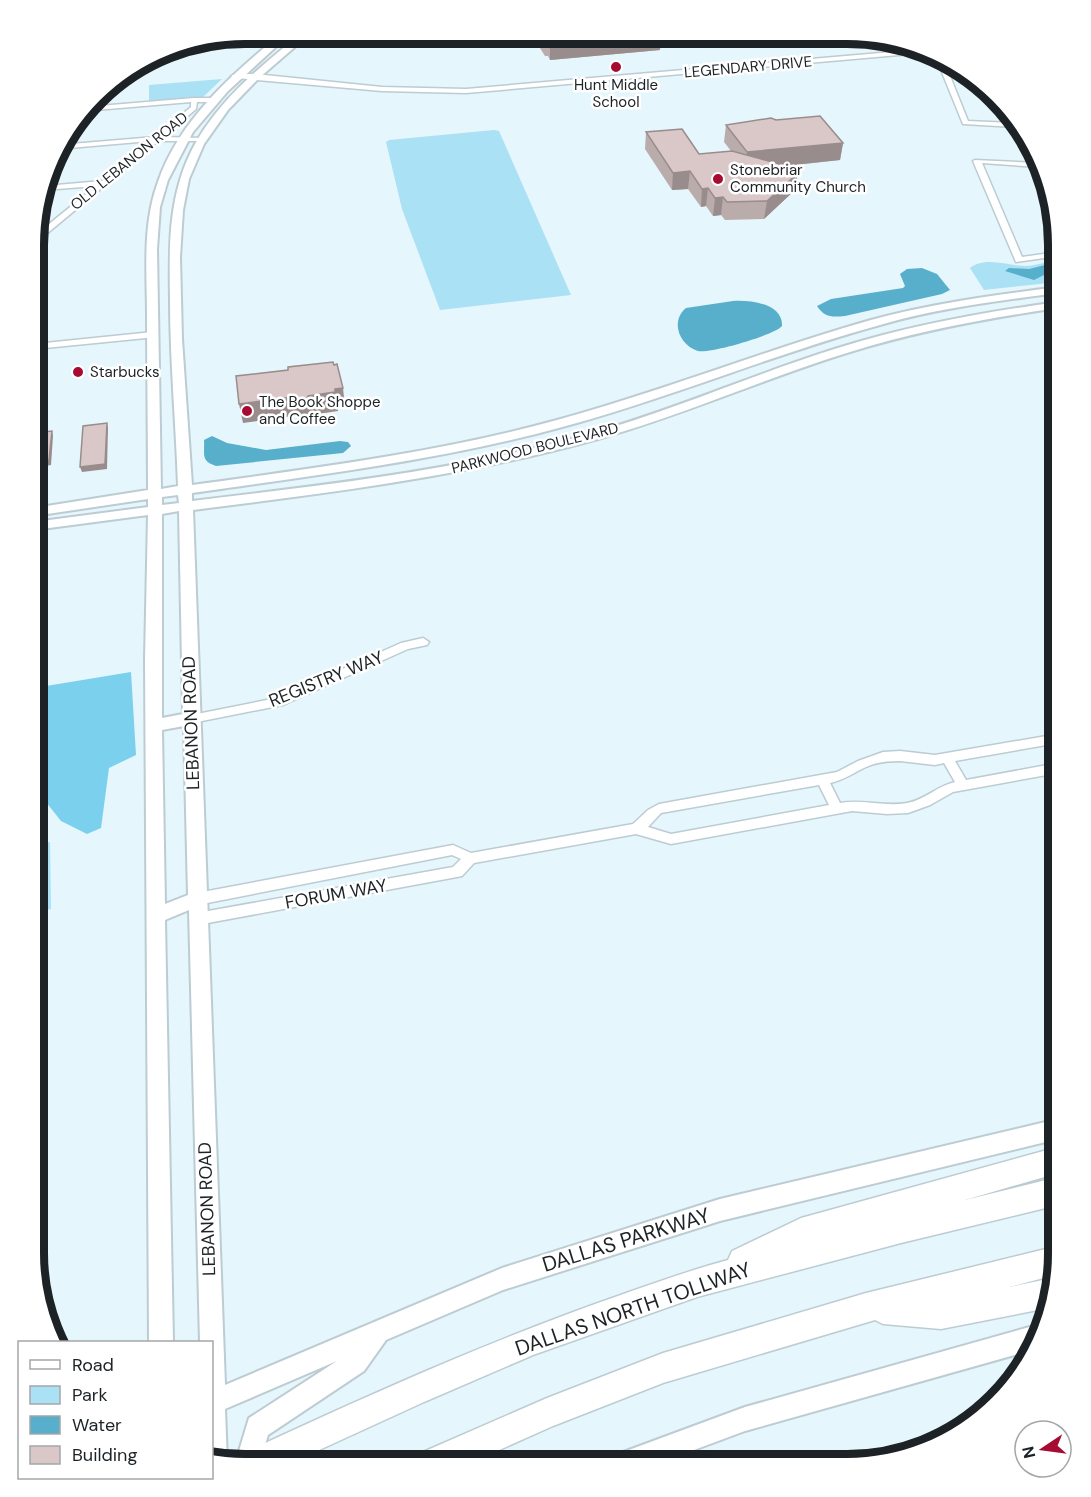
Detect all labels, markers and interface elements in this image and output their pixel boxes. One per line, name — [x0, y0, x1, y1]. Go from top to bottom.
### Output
street label: LEGENDARY DRIVE — [683, 51, 813, 83]
marker: Hunt Middle School — [609, 60, 623, 74]
place label: Hunt Middle School — [574, 75, 658, 112]
street label: OLD LEBANON ROAD — [66, 107, 192, 215]
place label: Stonebriar Community Church — [730, 160, 866, 197]
marker: Stonebriar Community Church — [711, 172, 725, 186]
place label: Starbucks — [90, 362, 160, 382]
marker: Starbucks — [71, 365, 85, 379]
place label: The Book Shoppe and Coffee — [259, 392, 380, 429]
marker: The Book Shoppe and Coffee — [240, 404, 254, 418]
street label: PARKWOOD BOULEVARD — [449, 418, 621, 478]
street label: REGISTRY WAY — [265, 645, 387, 713]
street label: LEBANON ROAD — [177, 656, 205, 790]
street label: FORUM WAY — [283, 873, 389, 915]
street label: LEBANON ROAD — [193, 1142, 221, 1276]
street label: DALLAS PARKWAY — [539, 1201, 713, 1279]
street label: DALLAS NORTH TOLLWAY — [511, 1255, 755, 1363]
legend — [18, 1341, 213, 1479]
text: Road — [72, 1353, 114, 1377]
text: Park — [72, 1383, 108, 1407]
text: Water — [72, 1413, 122, 1437]
north arrow — [1013, 1419, 1073, 1479]
text: Building — [72, 1443, 137, 1467]
text: N — [1017, 1444, 1040, 1460]

